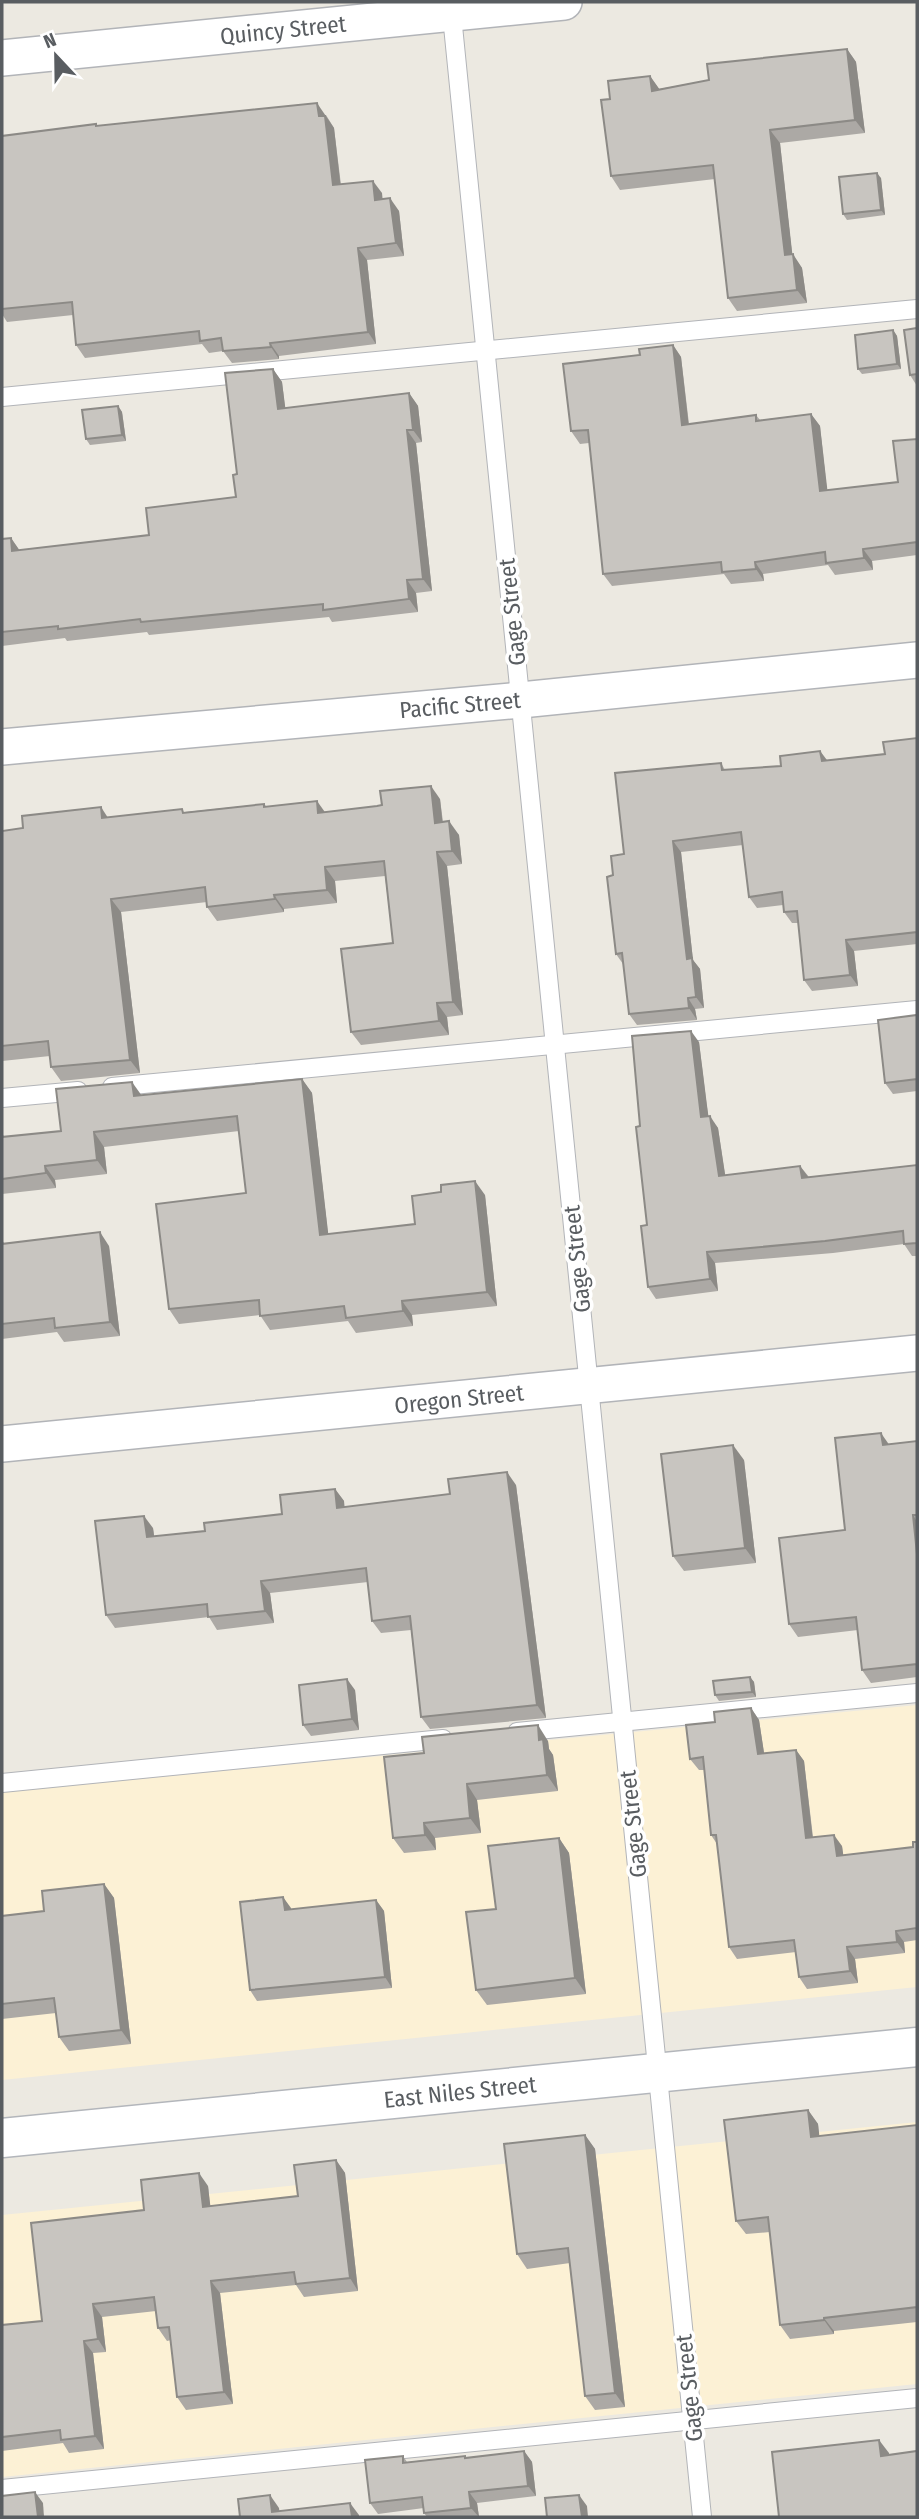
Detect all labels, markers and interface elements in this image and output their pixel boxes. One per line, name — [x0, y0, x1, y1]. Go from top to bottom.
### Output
street label: Quincy Street — [219, 9, 348, 51]
north arrow — [21, 21, 91, 91]
text: N — [40, 28, 59, 53]
street label: Gage Street — [492, 556, 532, 667]
street label: Pacific Street — [398, 686, 522, 724]
street label: Gage Street — [557, 1203, 597, 1314]
street label: Oregon Street — [393, 1378, 525, 1420]
street label: Gage Street — [613, 1768, 653, 1879]
street label: East Niles Street — [382, 2070, 538, 2114]
street label: Gage Street — [669, 2332, 709, 2443]

